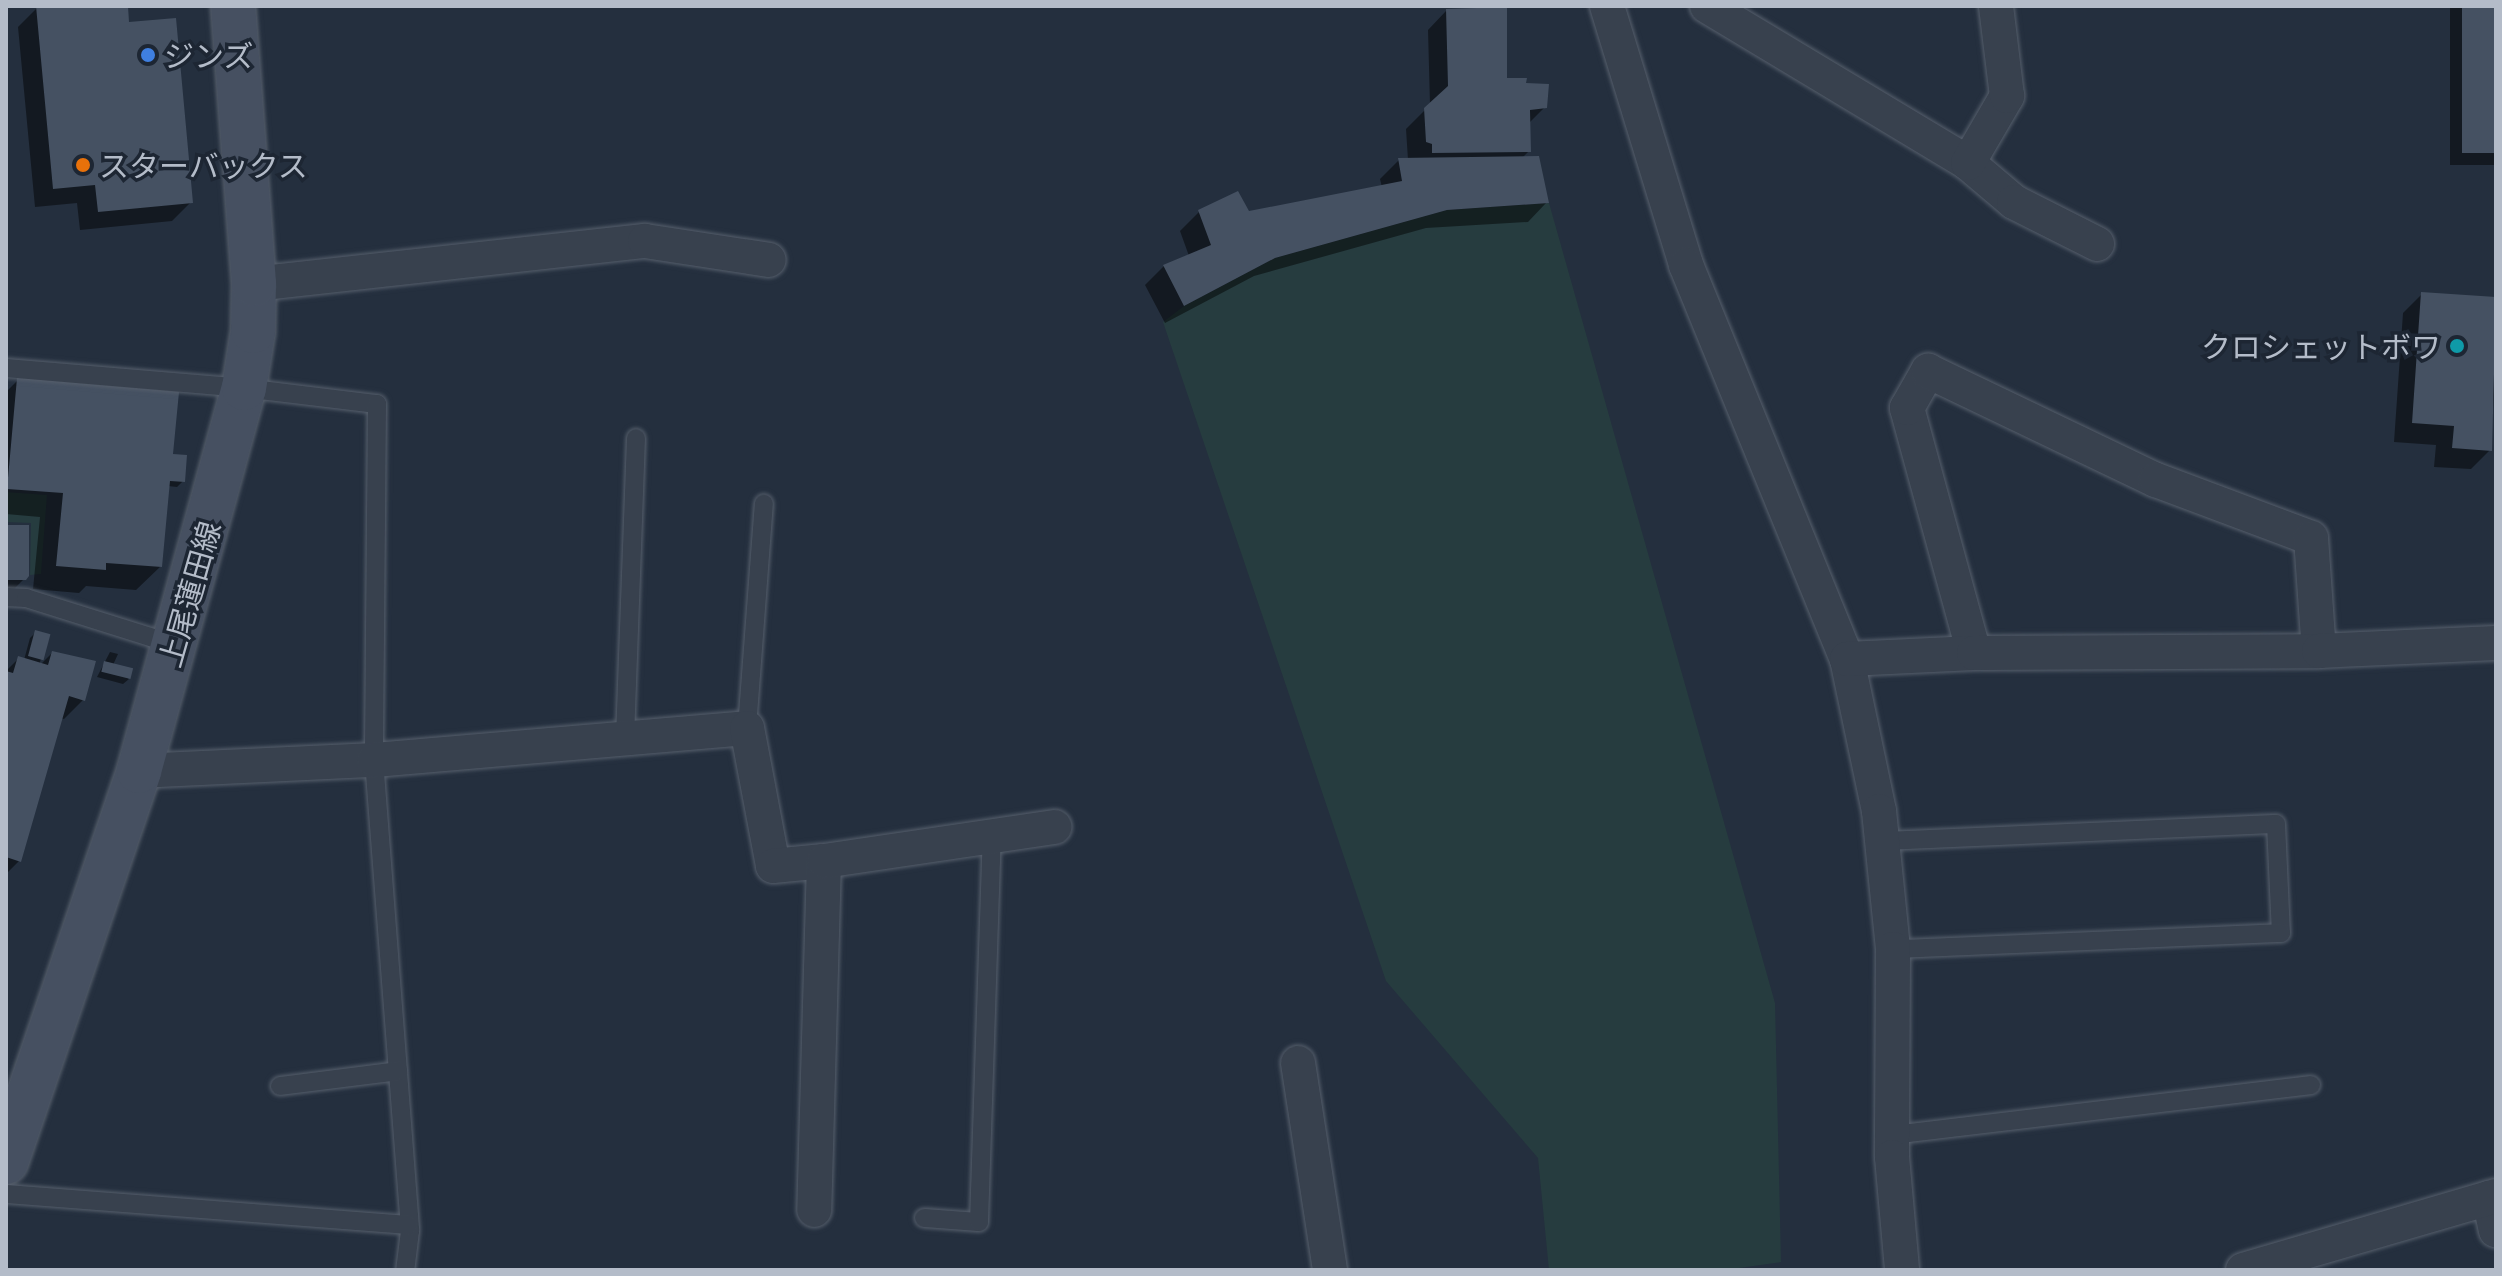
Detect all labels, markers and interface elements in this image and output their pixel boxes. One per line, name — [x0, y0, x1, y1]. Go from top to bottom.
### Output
place label: ジンズ — [164, 37, 254, 73]
marker: ジンズ — [139, 46, 157, 64]
place label: スターバックス — [99, 147, 309, 183]
marker: スターバックス — [74, 156, 92, 174]
place label: クロシェットボワ — [2201, 328, 2441, 364]
marker: クロシェットボワ — [2448, 337, 2466, 355]
street label: 上尾蓮田線 — [151, 517, 227, 671]

